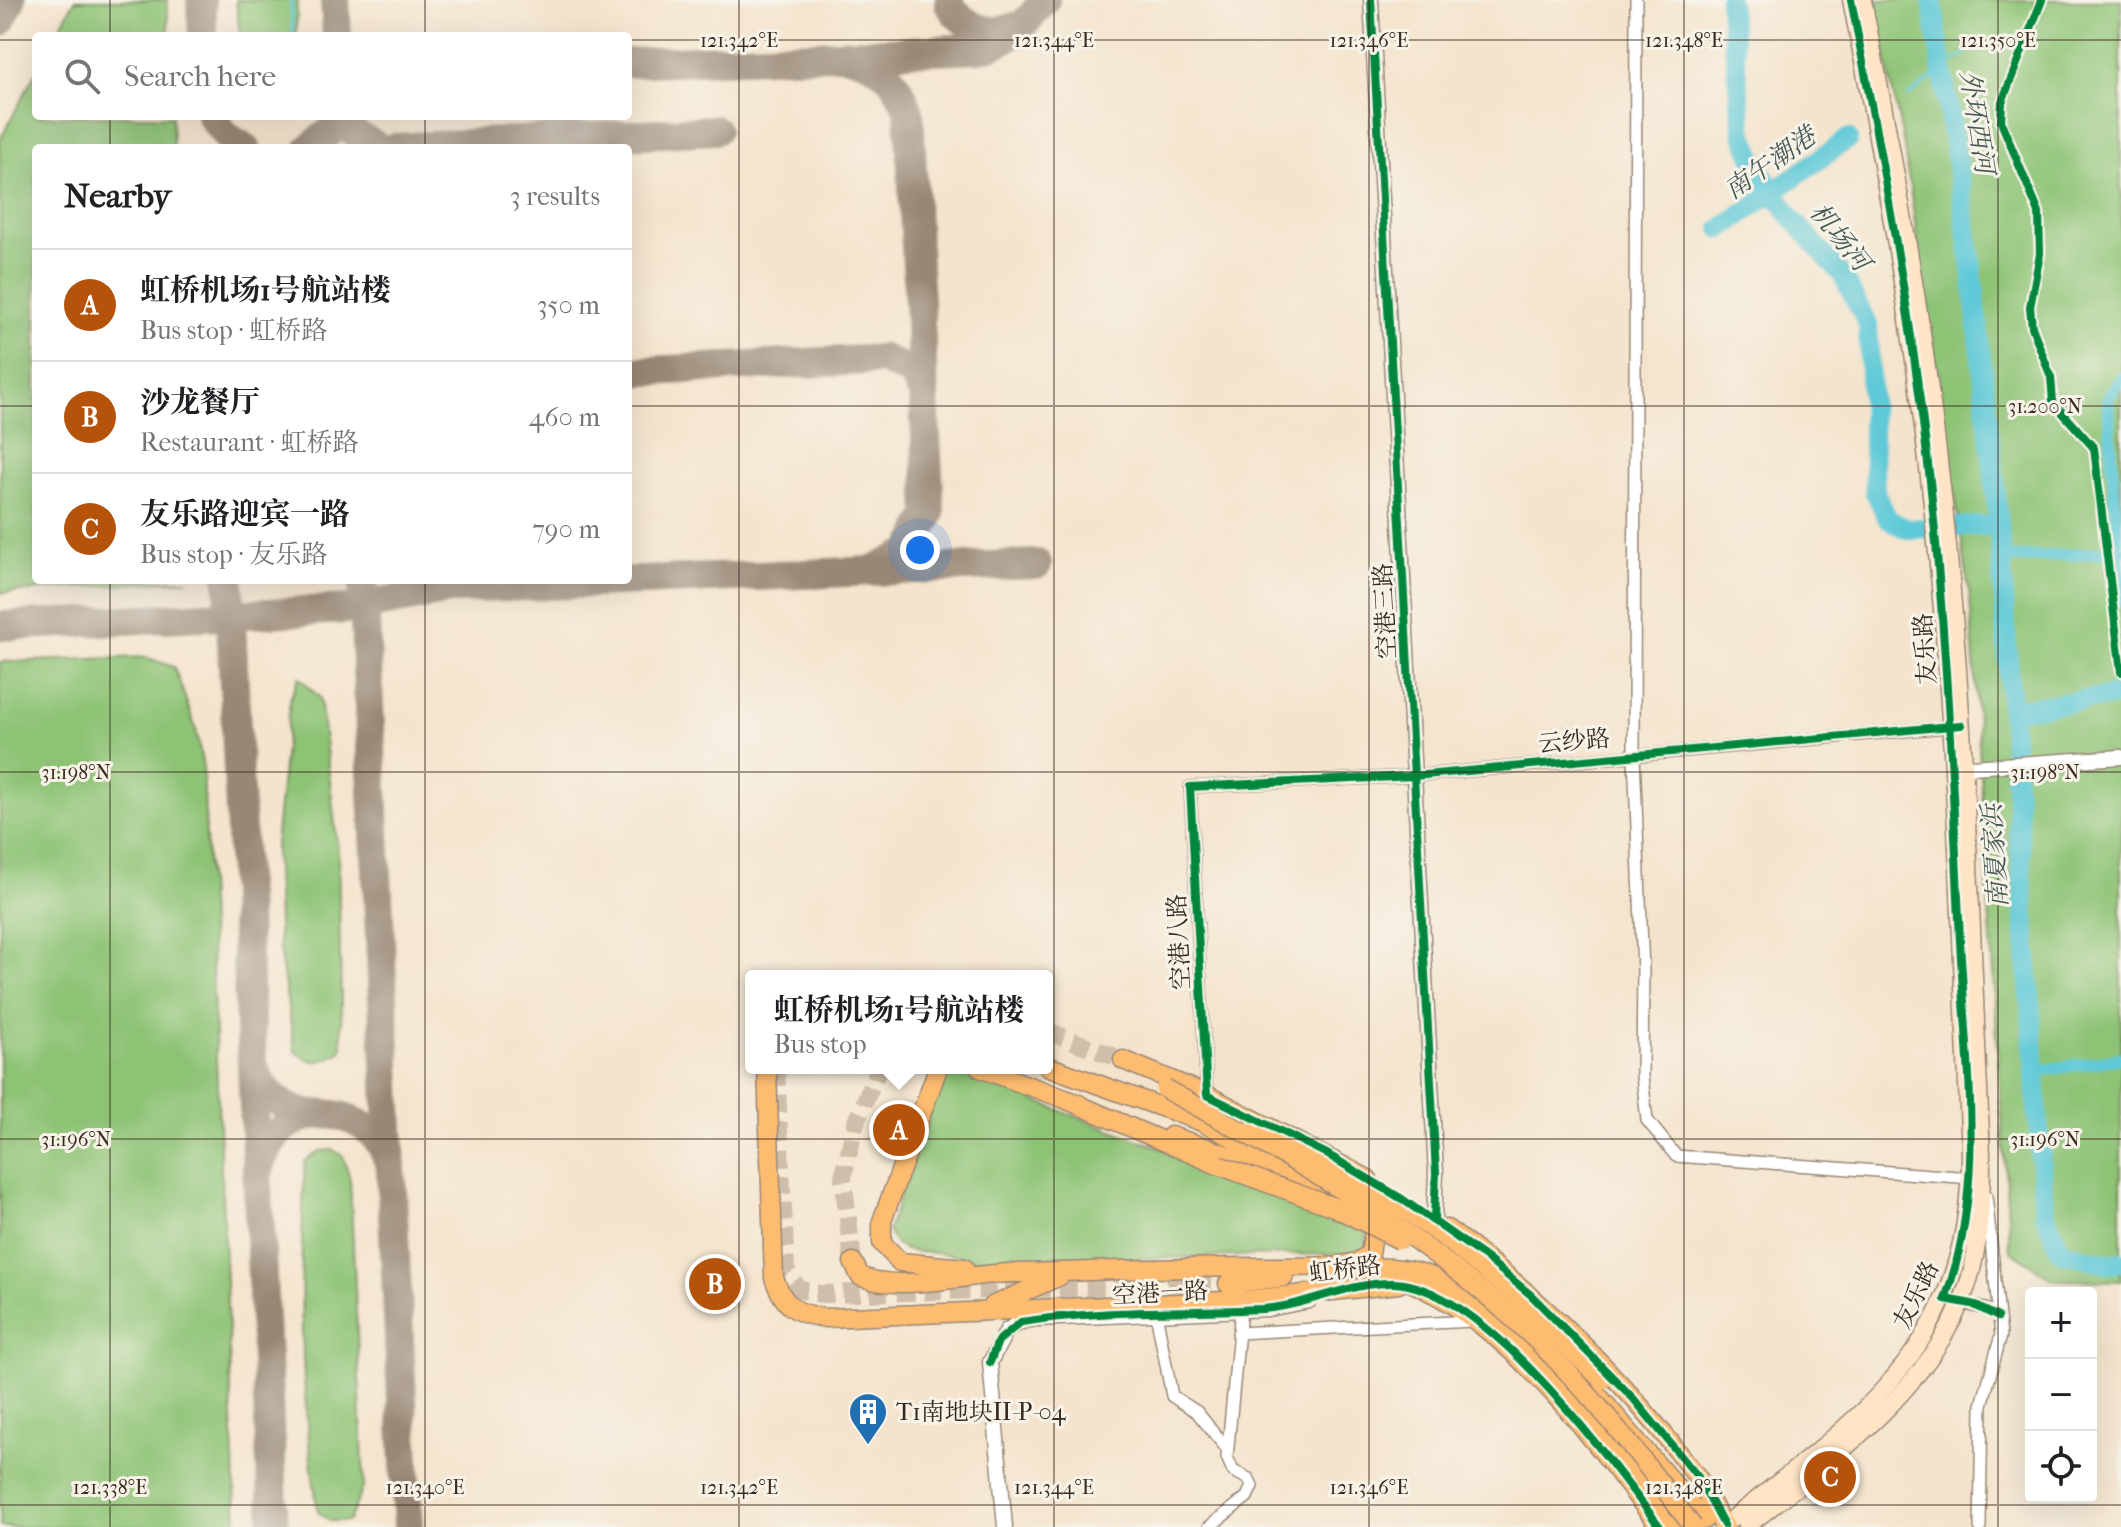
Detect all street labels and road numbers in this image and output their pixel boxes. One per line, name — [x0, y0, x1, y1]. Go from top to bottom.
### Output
street label: 空港三路 — [1369, 562, 1401, 660]
street label: 友乐路 — [1909, 612, 1941, 686]
street label: 云纱路 — [1537, 724, 1611, 758]
street label: 空港八路 — [1163, 893, 1195, 991]
street label: 虹桥路 — [1308, 1251, 1382, 1287]
street label: 友乐路 — [1888, 1257, 1944, 1333]
street label: 空港一路 — [1111, 1277, 1209, 1309]

